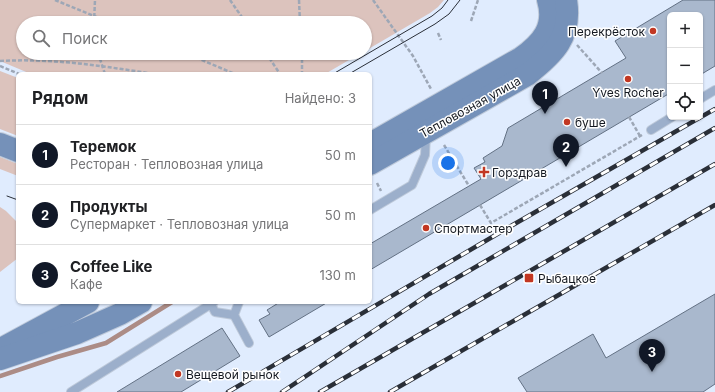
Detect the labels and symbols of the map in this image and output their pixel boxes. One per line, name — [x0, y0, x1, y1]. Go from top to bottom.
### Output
place label: Перекрёсток — [568, 24, 645, 39]
marker: Перекрёсток — [648, 26, 658, 36]
street label: Тепловозная улица — [417, 73, 523, 141]
marker: Yves Rocher — [623, 74, 633, 84]
pin: 1 — [532, 81, 558, 114]
place label: Yves Rocher — [592, 85, 664, 100]
place label: буше — [575, 115, 606, 130]
marker: буше — [562, 117, 572, 127]
pin: 2 — [553, 134, 579, 167]
your location — [438, 153, 458, 173]
place label: Горздрав — [492, 165, 547, 180]
marker: Горздрав — [479, 167, 489, 177]
place label: Спортмастер — [434, 221, 513, 236]
marker: Спортмастер — [421, 223, 431, 233]
place label: Рыбацкое — [538, 271, 596, 286]
marker: Рыбацкое — [523, 272, 535, 284]
pin: 3 — [639, 339, 665, 372]
place label: Вещевой рынок — [186, 367, 280, 382]
marker: Вещевой рынок — [173, 369, 183, 379]

